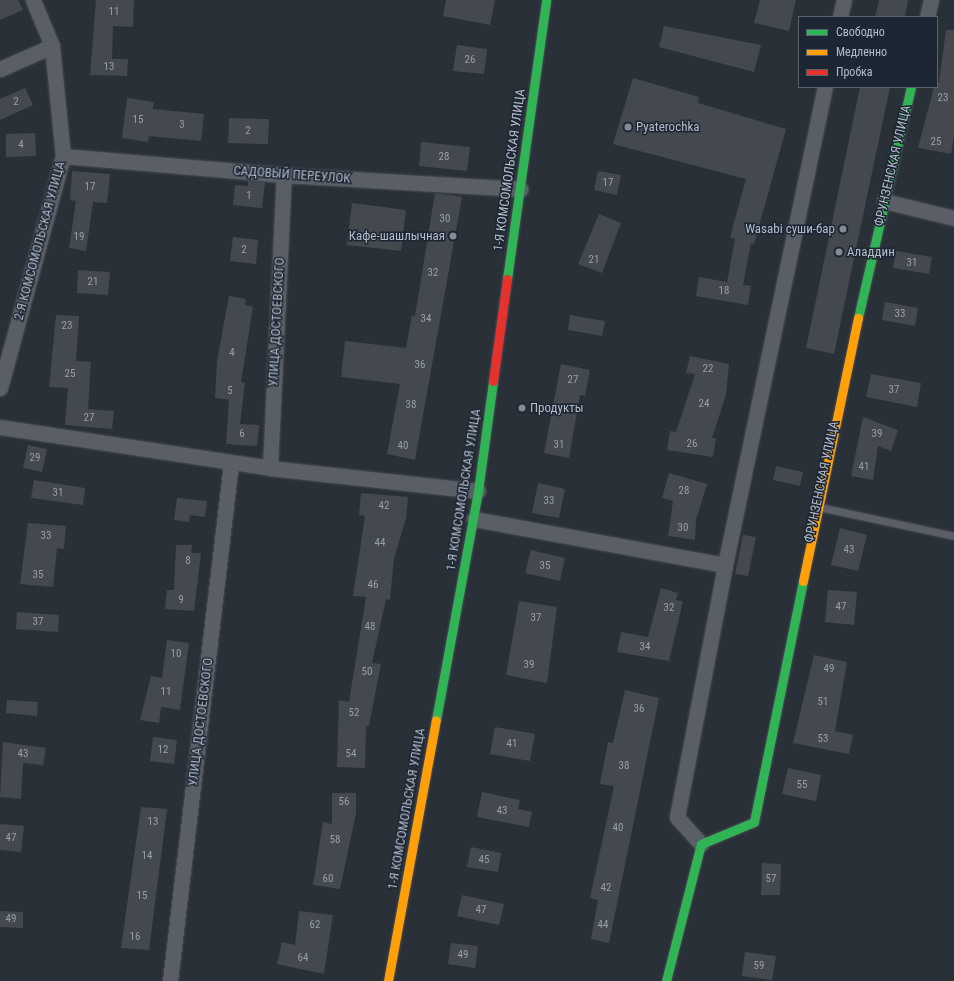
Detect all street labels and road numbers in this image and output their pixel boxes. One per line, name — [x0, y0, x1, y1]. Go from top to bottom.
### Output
street label: 1-Я КОМСОМОЛЬСКАЯ УЛИЦА — [491, 88, 529, 252]
street label: ФРУНЗЕНСКАЯ УЛИЦА — [871, 104, 915, 228]
street label: 2-Я КОМСОМОЛЬСКАЯ УЛИЦА — [11, 160, 69, 322]
street label: САДОВЫЙ ПЕРЕУЛОК — [233, 163, 351, 187]
street label: УЛИЦА ДОСТОЕВСКОГО — [266, 257, 288, 387]
street label: 1-Я КОМСОМОЛЬСКАЯ УЛИЦА — [443, 408, 485, 572]
street label: ФРУНЗЕНСКАЯ УЛИЦА — [802, 420, 842, 544]
street label: УЛИЦА ДОСТОЕВСКОГО — [185, 657, 217, 787]
street label: 1-Я КОМСОМОЛЬСКАЯ УЛИЦА — [385, 727, 429, 891]

